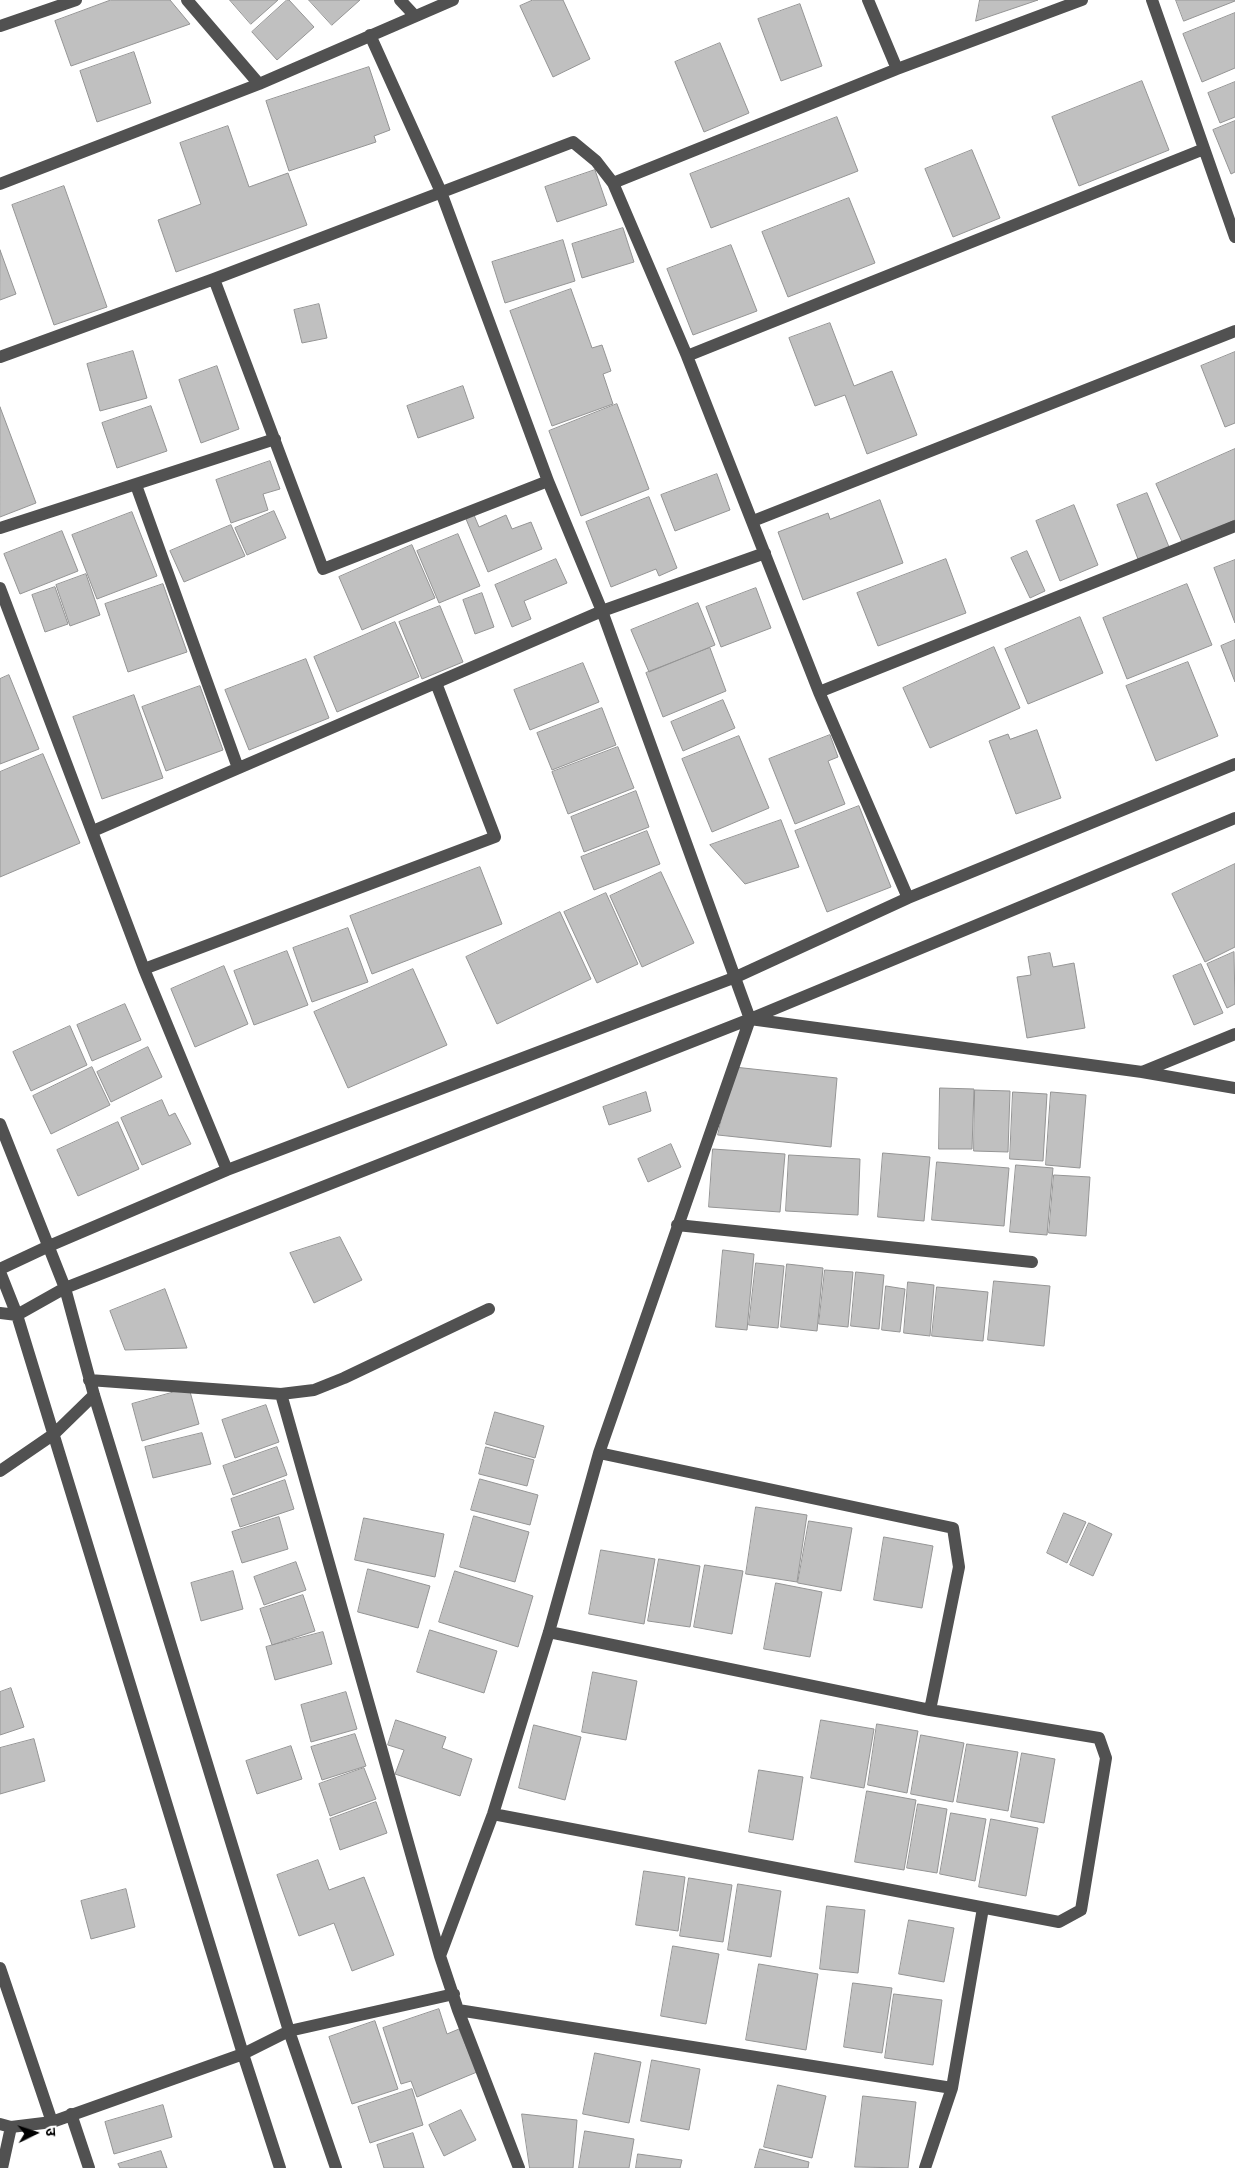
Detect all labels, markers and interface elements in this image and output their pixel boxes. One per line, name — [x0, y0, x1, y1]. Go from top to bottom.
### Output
north arrow — [10, 2108, 60, 2158]
text: उ — [42, 2127, 59, 2137]

